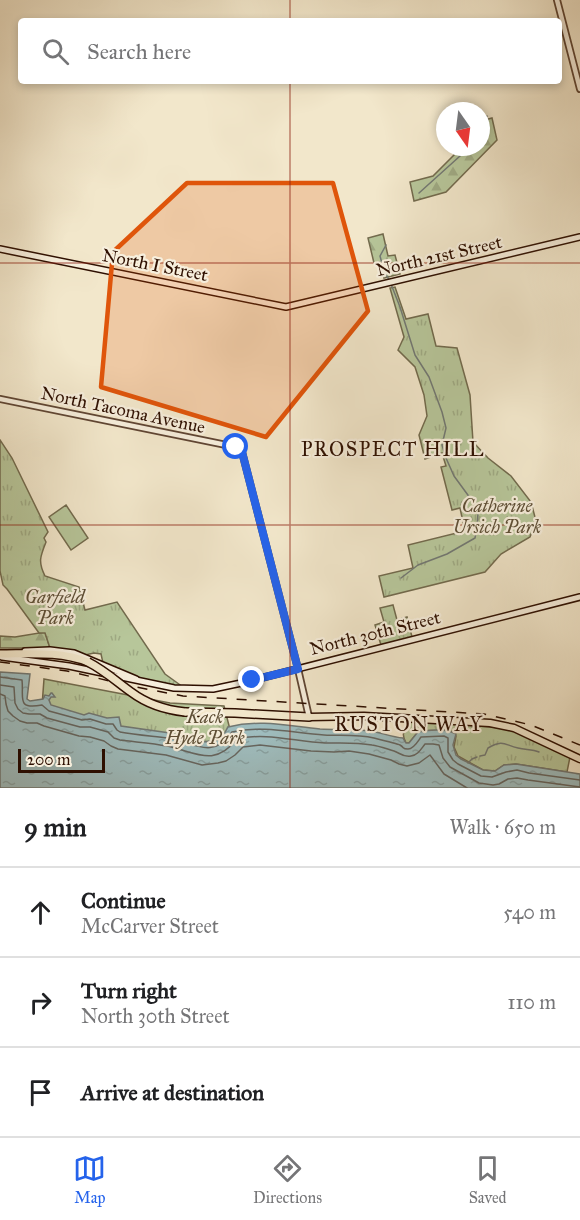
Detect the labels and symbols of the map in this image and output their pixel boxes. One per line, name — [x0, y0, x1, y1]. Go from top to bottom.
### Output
north arrow — [436, 102, 490, 156]
street label: North 21st Street — [374, 231, 505, 281]
street label: North I Street — [100, 244, 210, 286]
street label: North Tacoma Avenue — [39, 382, 207, 438]
route start — [222, 433, 248, 459]
district label: PROSPECT HILL — [301, 437, 485, 461]
park label: Catherine Ursich Park — [453, 495, 541, 538]
park label: Garfield Park — [25, 586, 86, 629]
street label: North 30th Street — [307, 606, 443, 660]
route end — [238, 666, 264, 692]
park label: Kack Hyde Park — [164, 706, 245, 749]
district label: RUSTON WAY — [334, 712, 484, 736]
scale bar — [18, 746, 105, 774]

